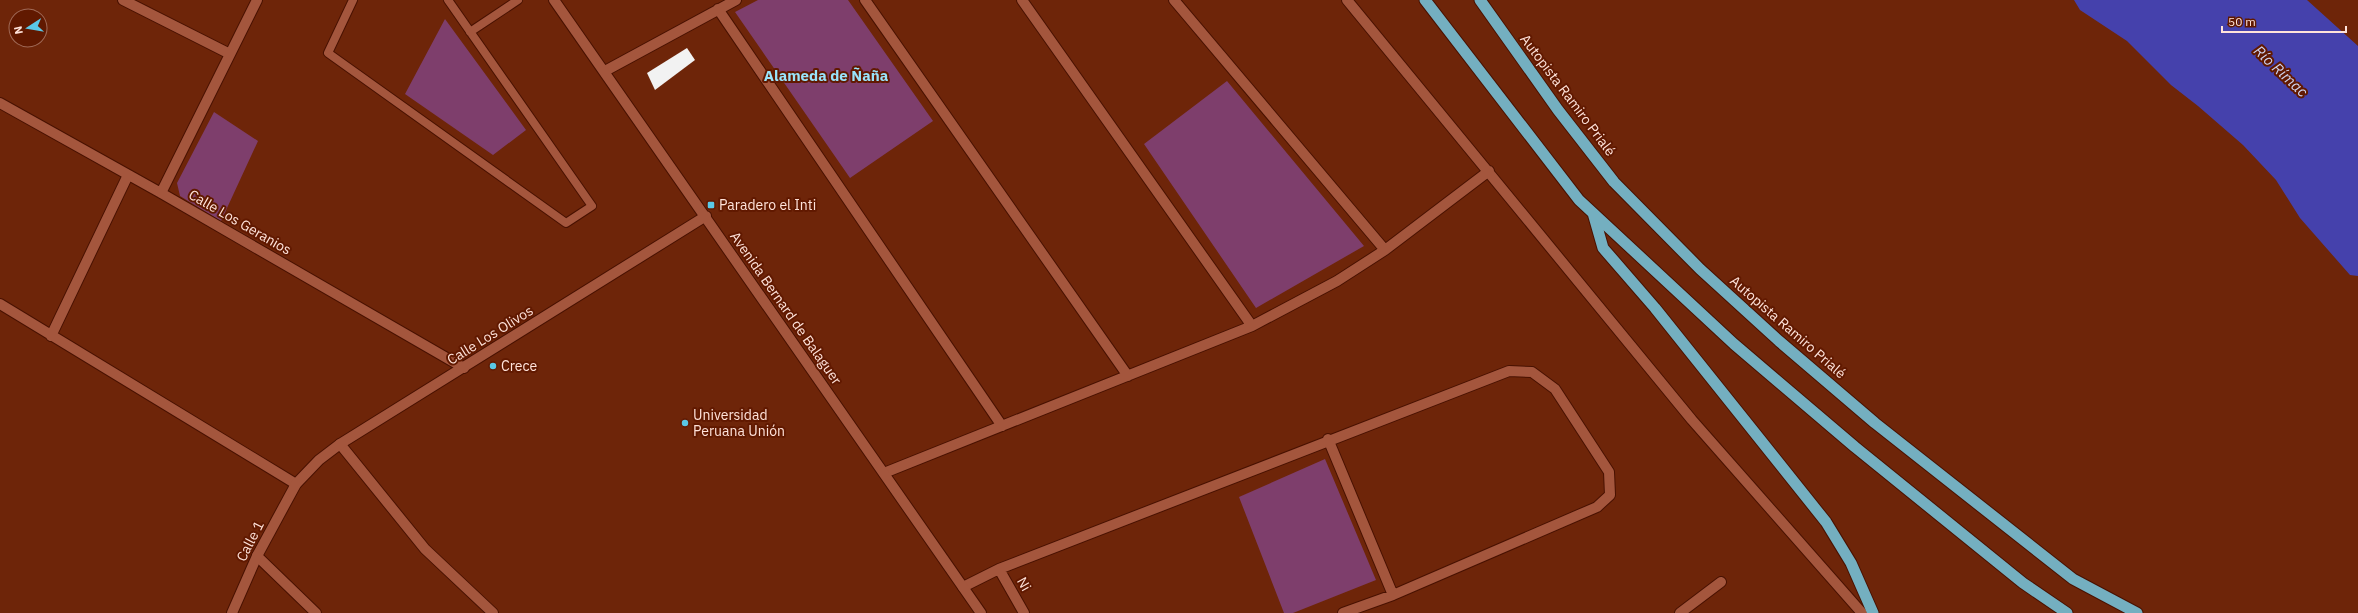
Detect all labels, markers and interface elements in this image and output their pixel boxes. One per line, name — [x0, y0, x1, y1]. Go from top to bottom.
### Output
north arrow — [8, 8, 48, 48]
scale bar — [2222, 8, 2346, 34]
text: 50 m — [2228, 14, 2256, 29]
text: N — [11, 25, 26, 35]
street label: Autopista Ramiro Prialé — [1516, 31, 1620, 160]
water label: Río Rímac — [2250, 41, 2313, 101]
district label: Alameda de Ñaña — [764, 66, 889, 85]
street label: Calle Los Geranios — [185, 185, 295, 259]
place label: Paradero el Inti — [719, 196, 816, 214]
marker: Paradero el Inti — [706, 200, 716, 210]
street label: Avenida Bernard de Balaguer — [726, 228, 846, 388]
street label: Autopista Ramiro Prialé — [1726, 272, 1850, 382]
street label: Calle Los Olivos — [444, 301, 537, 369]
place label: Crece — [501, 357, 537, 375]
marker: Crece — [488, 361, 498, 371]
place label: Universidad Peruana Unión — [693, 406, 785, 440]
marker: Universidad Peruana Unión — [680, 418, 690, 428]
street label: Calle 1 — [232, 518, 268, 564]
street label: Ni — [1013, 574, 1035, 594]

